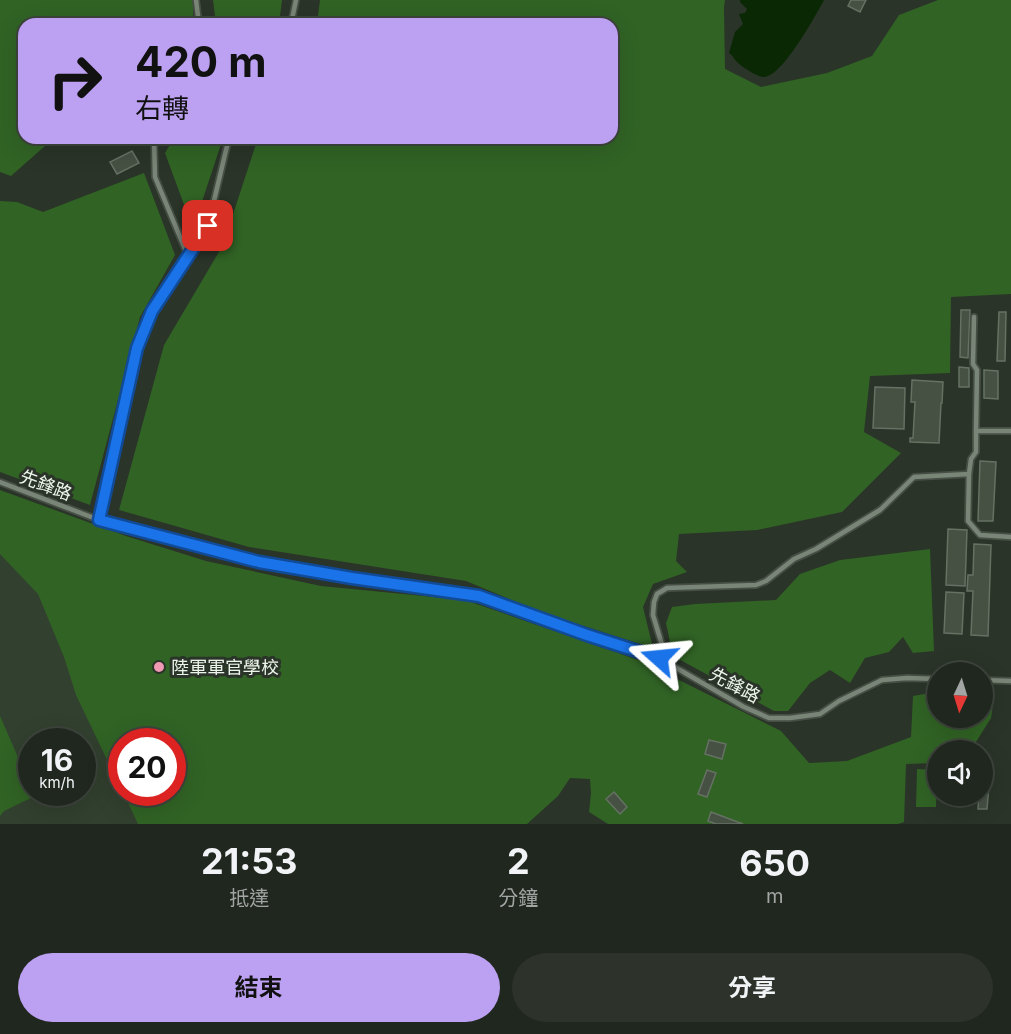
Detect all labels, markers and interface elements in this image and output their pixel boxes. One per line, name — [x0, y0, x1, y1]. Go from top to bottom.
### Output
text: 420 m — [135, 36, 266, 87]
icon: right — [36, 42, 114, 120]
text: 右轉 — [135, 92, 189, 125]
pin — [182, 200, 233, 251]
icon: arrive — [191, 209, 224, 242]
street label: 先鋒路 — [17, 466, 75, 504]
position arrow — [627, 626, 691, 690]
place label: 陸軍軍官學校 — [171, 657, 279, 678]
marker: 陸軍軍官學校 — [152, 660, 166, 674]
north arrow — [927, 662, 993, 728]
map controls — [927, 662, 993, 806]
street label: 先鋒路 — [706, 663, 764, 707]
speed limit sign: 20 — [108, 728, 186, 806]
button: sound — [927, 740, 993, 806]
text: 16 — [41, 742, 73, 778]
text: km/h — [39, 773, 75, 792]
text: 21:53 — [201, 839, 297, 883]
text: 2 — [507, 839, 530, 883]
text: 650 — [739, 841, 810, 885]
text: m — [766, 884, 783, 908]
text: 抵達 — [229, 886, 269, 910]
text: 分鐘 — [498, 886, 538, 910]
button: 結束 — [18, 953, 500, 1022]
button: 分享 — [512, 953, 993, 1022]

